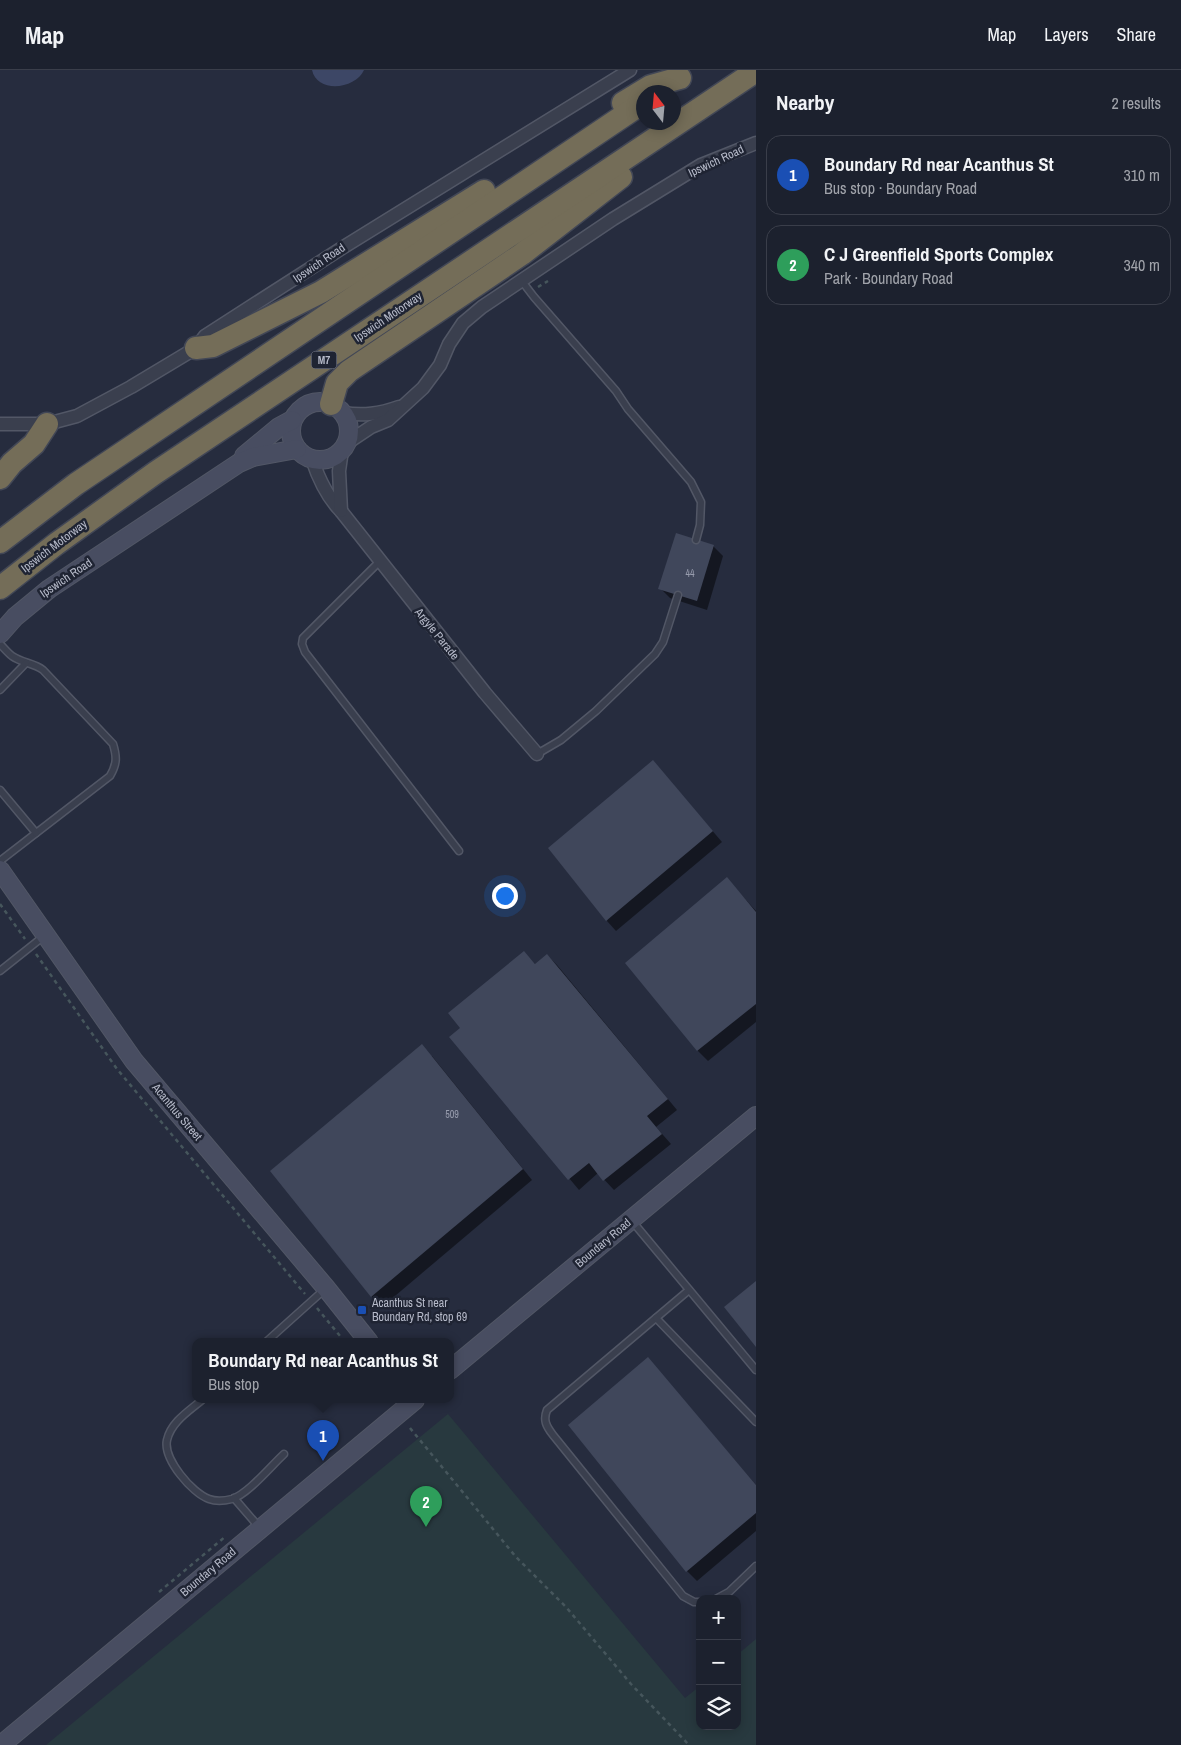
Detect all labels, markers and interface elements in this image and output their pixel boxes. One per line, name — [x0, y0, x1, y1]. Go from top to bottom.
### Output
text: Map — [25, 19, 64, 51]
text: Map — [988, 22, 1016, 47]
text: Layers — [1044, 22, 1089, 47]
text: Share — [1117, 22, 1156, 47]
north arrow — [636, 85, 681, 130]
text: Nearby — [776, 88, 834, 117]
text: 2 results — [1111, 92, 1161, 114]
street label: Ipswich Road — [686, 141, 746, 181]
text: Boundary Rd near Acanthus St — [824, 151, 1054, 177]
text: 1 — [789, 164, 797, 186]
text: 310 m — [1124, 164, 1160, 186]
text: Bus stop · Boundary Road — [824, 177, 977, 199]
street label: Ipswich Road — [290, 240, 348, 286]
text: C J Greenfield Sports Complex — [824, 241, 1053, 267]
text: 2 — [789, 254, 797, 276]
text: 340 m — [1124, 254, 1160, 276]
text: Park · Boundary Road — [824, 267, 953, 289]
street label: Ipswich Motorway — [351, 288, 425, 346]
road number: M7 — [312, 352, 336, 368]
street label: Ipswich Motorway — [18, 516, 90, 576]
street label: Ipswich Road — [37, 555, 95, 601]
house number: 44 — [685, 567, 695, 580]
street label: Argyle Parade — [411, 604, 463, 663]
your location — [492, 883, 518, 909]
street label: Acanthus Street — [148, 1079, 206, 1144]
house number: 509 — [445, 1108, 459, 1121]
street label: Boundary Road — [572, 1215, 634, 1271]
place label: Acanthus St near Boundary Rd, stop 69 — [371, 1295, 467, 1325]
marker: Acanthus St near Boundary Rd, stop 69 — [356, 1304, 368, 1316]
popup — [192, 1338, 454, 1403]
text: Boundary Rd near Acanthus St — [208, 1347, 438, 1373]
text: Bus stop — [208, 1373, 259, 1395]
pin: 1 — [307, 1420, 339, 1461]
pin: 2 — [410, 1486, 442, 1527]
street label: Boundary Road — [177, 1544, 239, 1600]
map controls — [696, 1595, 741, 1730]
button: + — [696, 1595, 741, 1640]
button: − — [696, 1640, 741, 1685]
button: layers — [696, 1685, 741, 1730]

